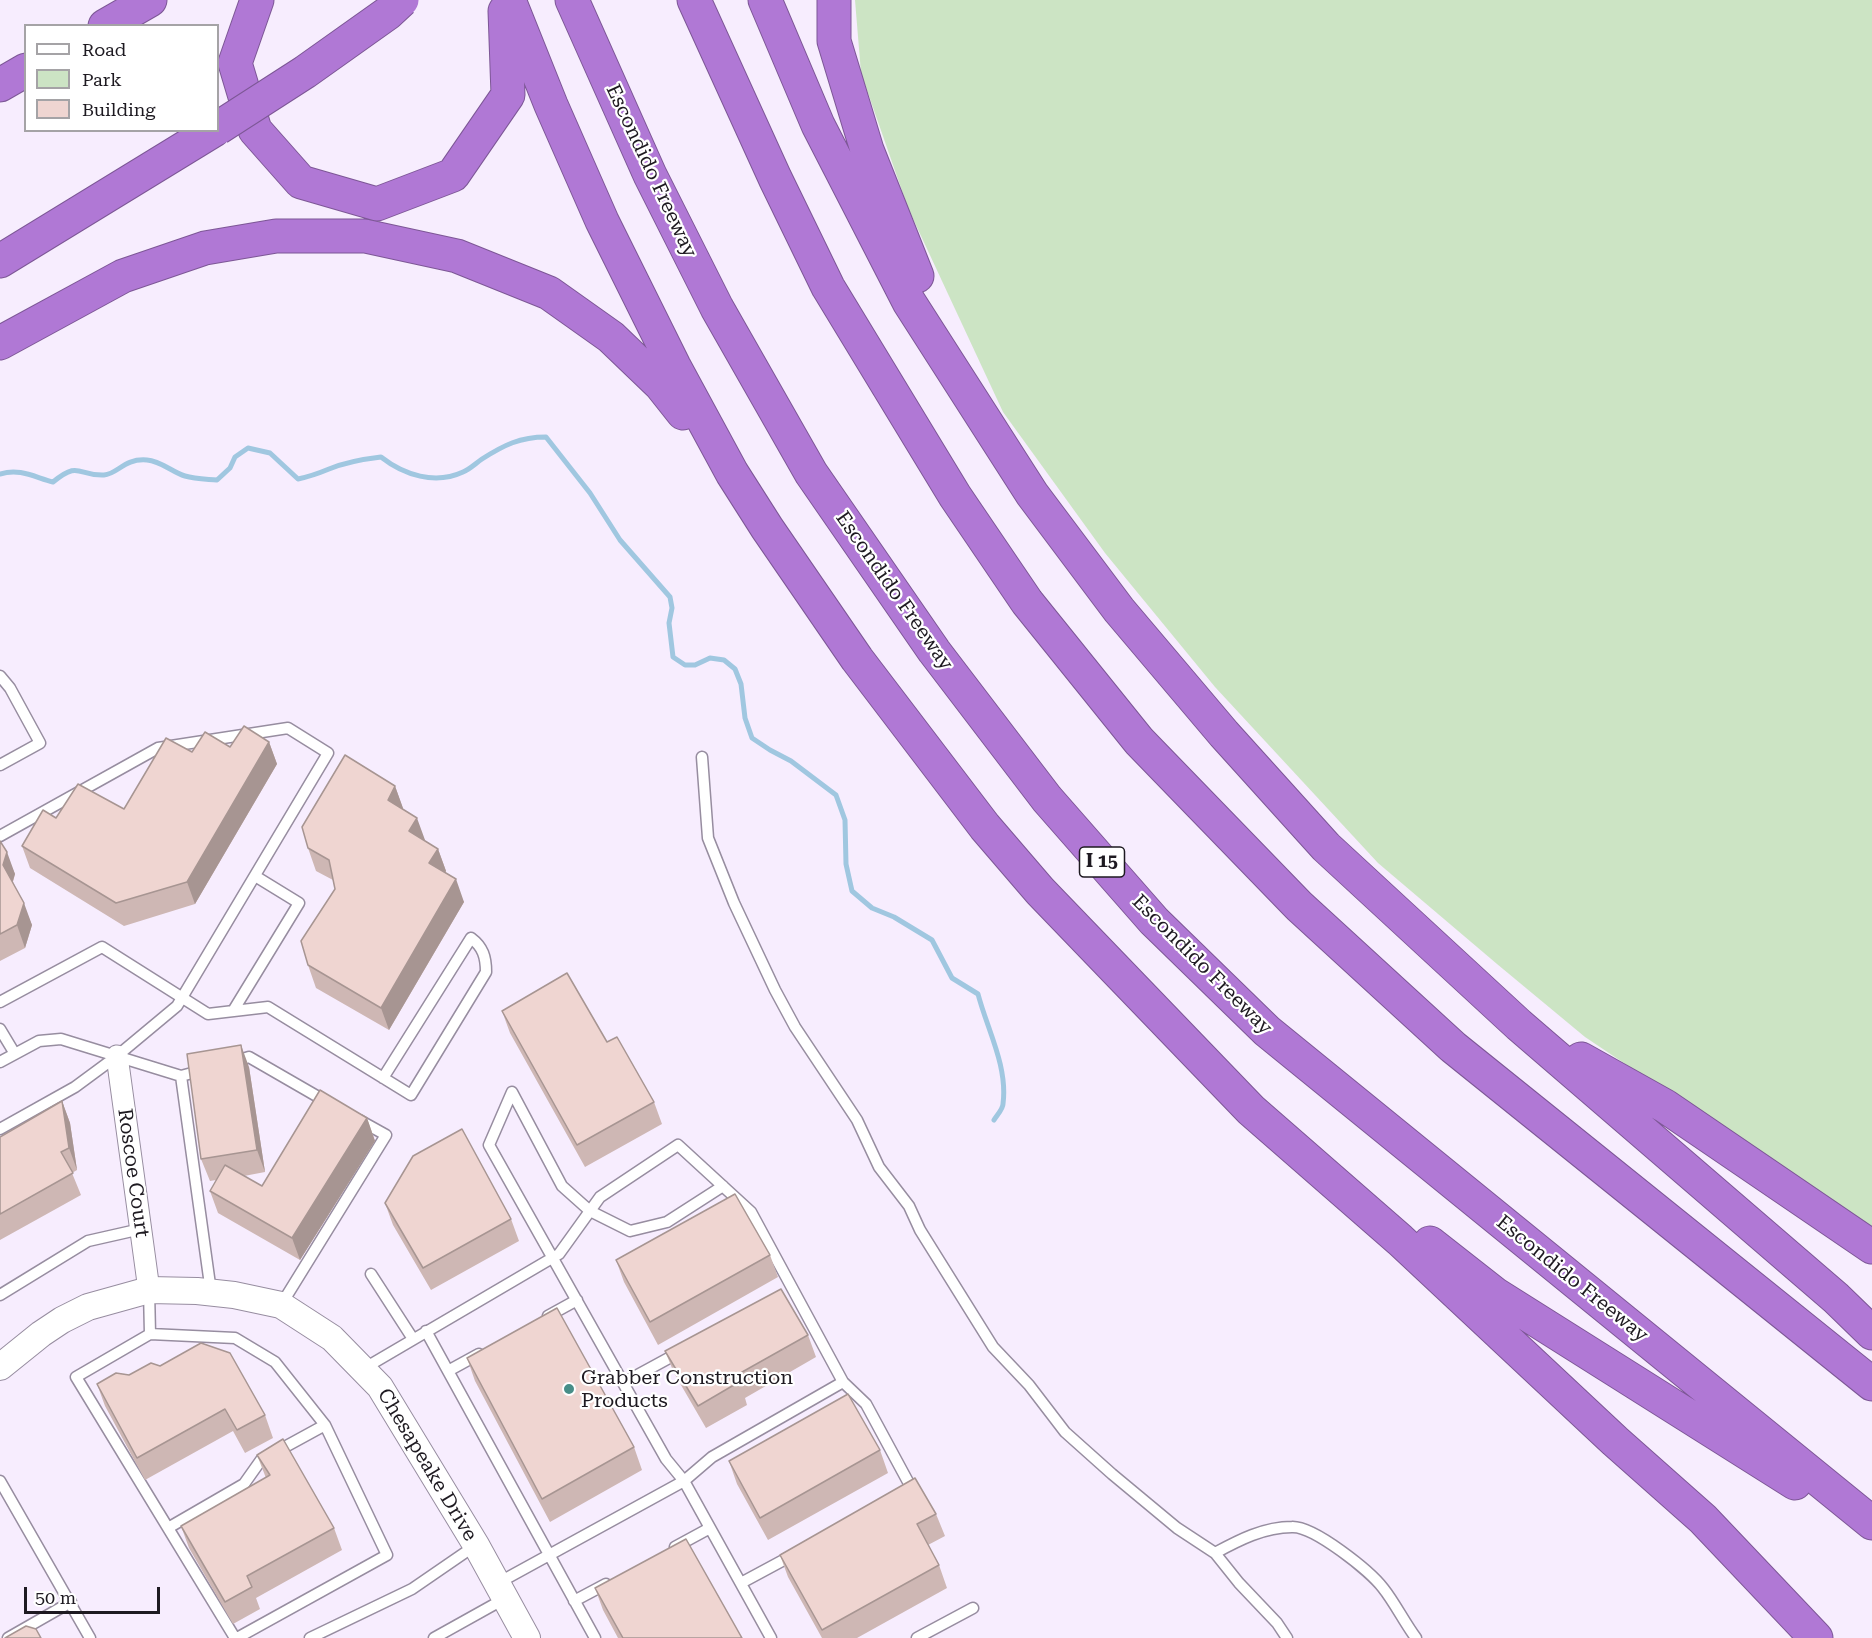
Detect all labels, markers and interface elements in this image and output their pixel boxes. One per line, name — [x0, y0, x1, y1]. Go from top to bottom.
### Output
legend — [24, 24, 219, 132]
text: Road — [82, 39, 126, 60]
text: Park — [82, 69, 122, 90]
street label: Escondido Freeway — [600, 81, 702, 261]
text: Building — [82, 99, 156, 120]
street label: Escondido Freeway — [830, 507, 958, 675]
road number: I 15 — [1080, 847, 1124, 877]
street label: Escondido Freeway — [1127, 890, 1277, 1040]
street label: Roscoe Court — [112, 1107, 154, 1239]
street label: Escondido Freeway — [1491, 1210, 1653, 1348]
place label: Grabber Construction Products — [581, 1366, 793, 1413]
marker: Grabber Construction Products — [562, 1382, 576, 1396]
street label: Chesapeake Drive — [372, 1384, 482, 1546]
scale bar — [27, 1575, 164, 1613]
text: 50 m — [35, 1587, 76, 1608]

